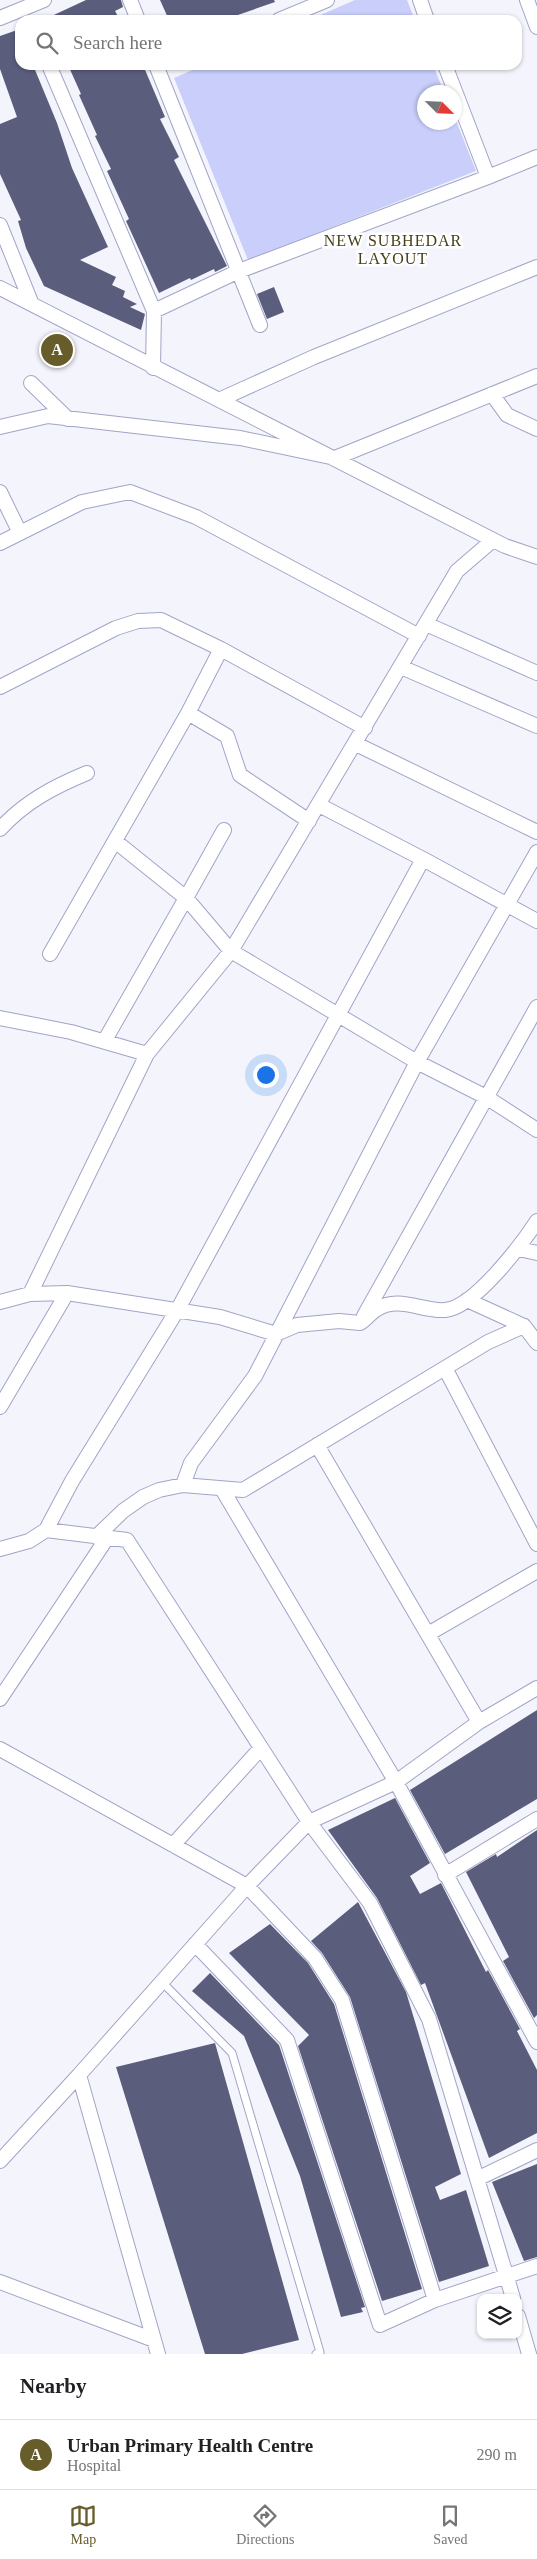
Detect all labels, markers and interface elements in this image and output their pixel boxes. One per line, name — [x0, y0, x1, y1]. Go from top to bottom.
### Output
search box — [15, 15, 522, 70]
icon: search — [33, 29, 61, 57]
text: Search here — [73, 32, 162, 53]
north arrow — [417, 85, 462, 130]
district label: NEW SUBHEDAR LAYOUT — [324, 232, 462, 267]
pin: A — [41, 331, 73, 369]
your location — [253, 1062, 279, 1088]
map controls — [477, 2294, 522, 2339]
button: layers — [477, 2294, 522, 2339]
text: Nearby — [20, 2374, 87, 2398]
text: Urban Primary Health Centre — [67, 2435, 313, 2456]
text: A — [30, 2446, 42, 2463]
text: 290 m — [477, 2446, 517, 2463]
text: Hospital — [67, 2457, 121, 2474]
tab: Map — [69, 2502, 97, 2548]
tab: Directions — [236, 2502, 295, 2548]
tab: Saved — [433, 2502, 468, 2548]

